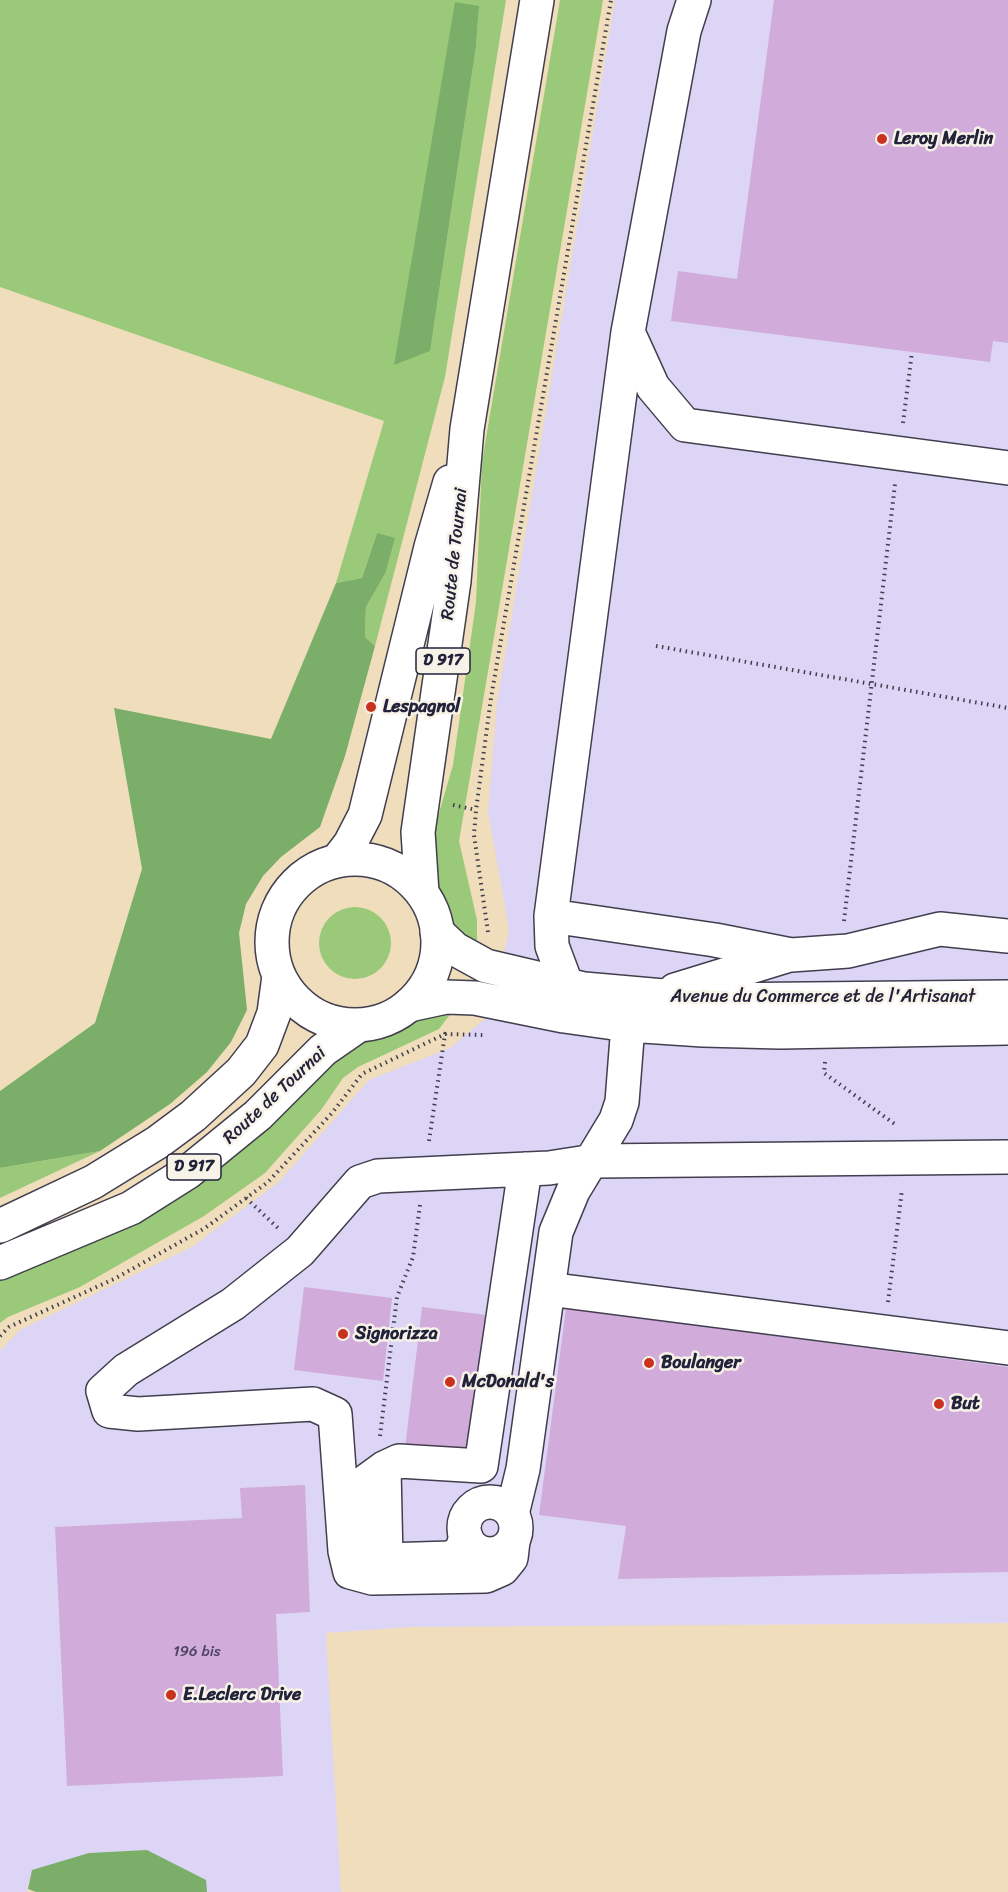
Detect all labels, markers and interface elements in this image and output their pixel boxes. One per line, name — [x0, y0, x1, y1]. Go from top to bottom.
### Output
place label: Leroy Merlin — [894, 128, 993, 150]
marker: Leroy Merlin — [875, 132, 889, 146]
street label: Route de Tournai — [437, 487, 473, 621]
road number: D 917 — [416, 648, 470, 674]
place label: Lespagnol — [383, 696, 460, 718]
marker: Lespagnol — [364, 700, 378, 714]
street label: Avenue du Commerce et de l'Artisanat — [671, 986, 975, 1008]
street label: Route de Tournai — [219, 1043, 331, 1149]
road number: D 917 — [167, 1154, 221, 1180]
place label: Signorizza — [355, 1323, 438, 1345]
marker: Signorizza — [336, 1327, 350, 1341]
place label: Boulanger — [661, 1352, 741, 1374]
marker: Boulanger — [642, 1356, 656, 1370]
place label: McDonald's — [462, 1371, 554, 1393]
marker: McDonald's — [443, 1375, 457, 1389]
place label: But — [951, 1393, 980, 1415]
marker: But — [932, 1397, 946, 1411]
house number: 196 bis — [173, 1643, 221, 1661]
place label: E.Leclerc Drive — [183, 1684, 301, 1706]
marker: E.Leclerc Drive — [164, 1688, 178, 1702]

